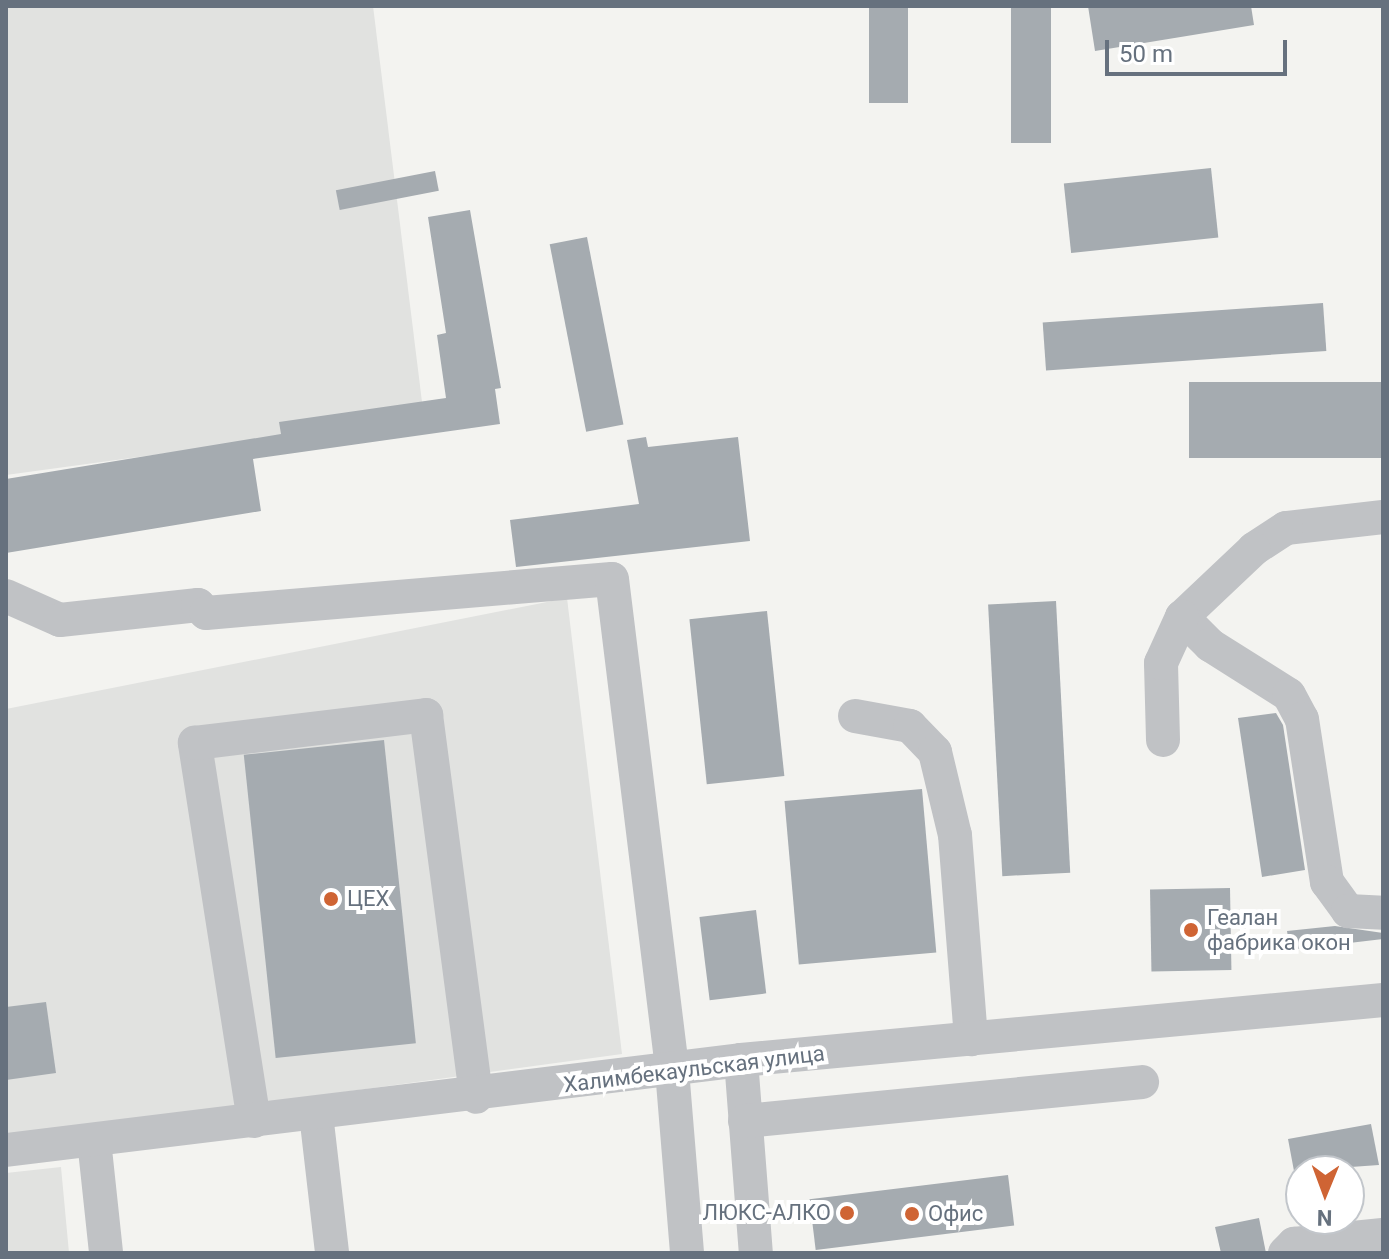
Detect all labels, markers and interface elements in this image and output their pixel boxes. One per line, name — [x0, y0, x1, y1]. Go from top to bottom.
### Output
scale bar — [1109, 24, 1291, 74]
text: 50 m — [1119, 40, 1173, 68]
place label: ЦЕХ — [347, 886, 389, 912]
marker: ЦЕХ — [322, 890, 340, 908]
place label: Геалан фабрика окон — [1207, 904, 1351, 956]
marker: Геалан фабрика окон — [1182, 921, 1200, 939]
street label: Халимбекаульская улица — [562, 1040, 826, 1098]
north arrow — [1285, 1155, 1365, 1235]
place label: ЛЮКС-АЛКО — [703, 1200, 831, 1226]
place label: Офис — [928, 1201, 983, 1227]
marker: ЛЮКС-АЛКО — [838, 1204, 856, 1222]
marker: Офис — [903, 1205, 921, 1223]
text: N — [1317, 1205, 1333, 1230]

